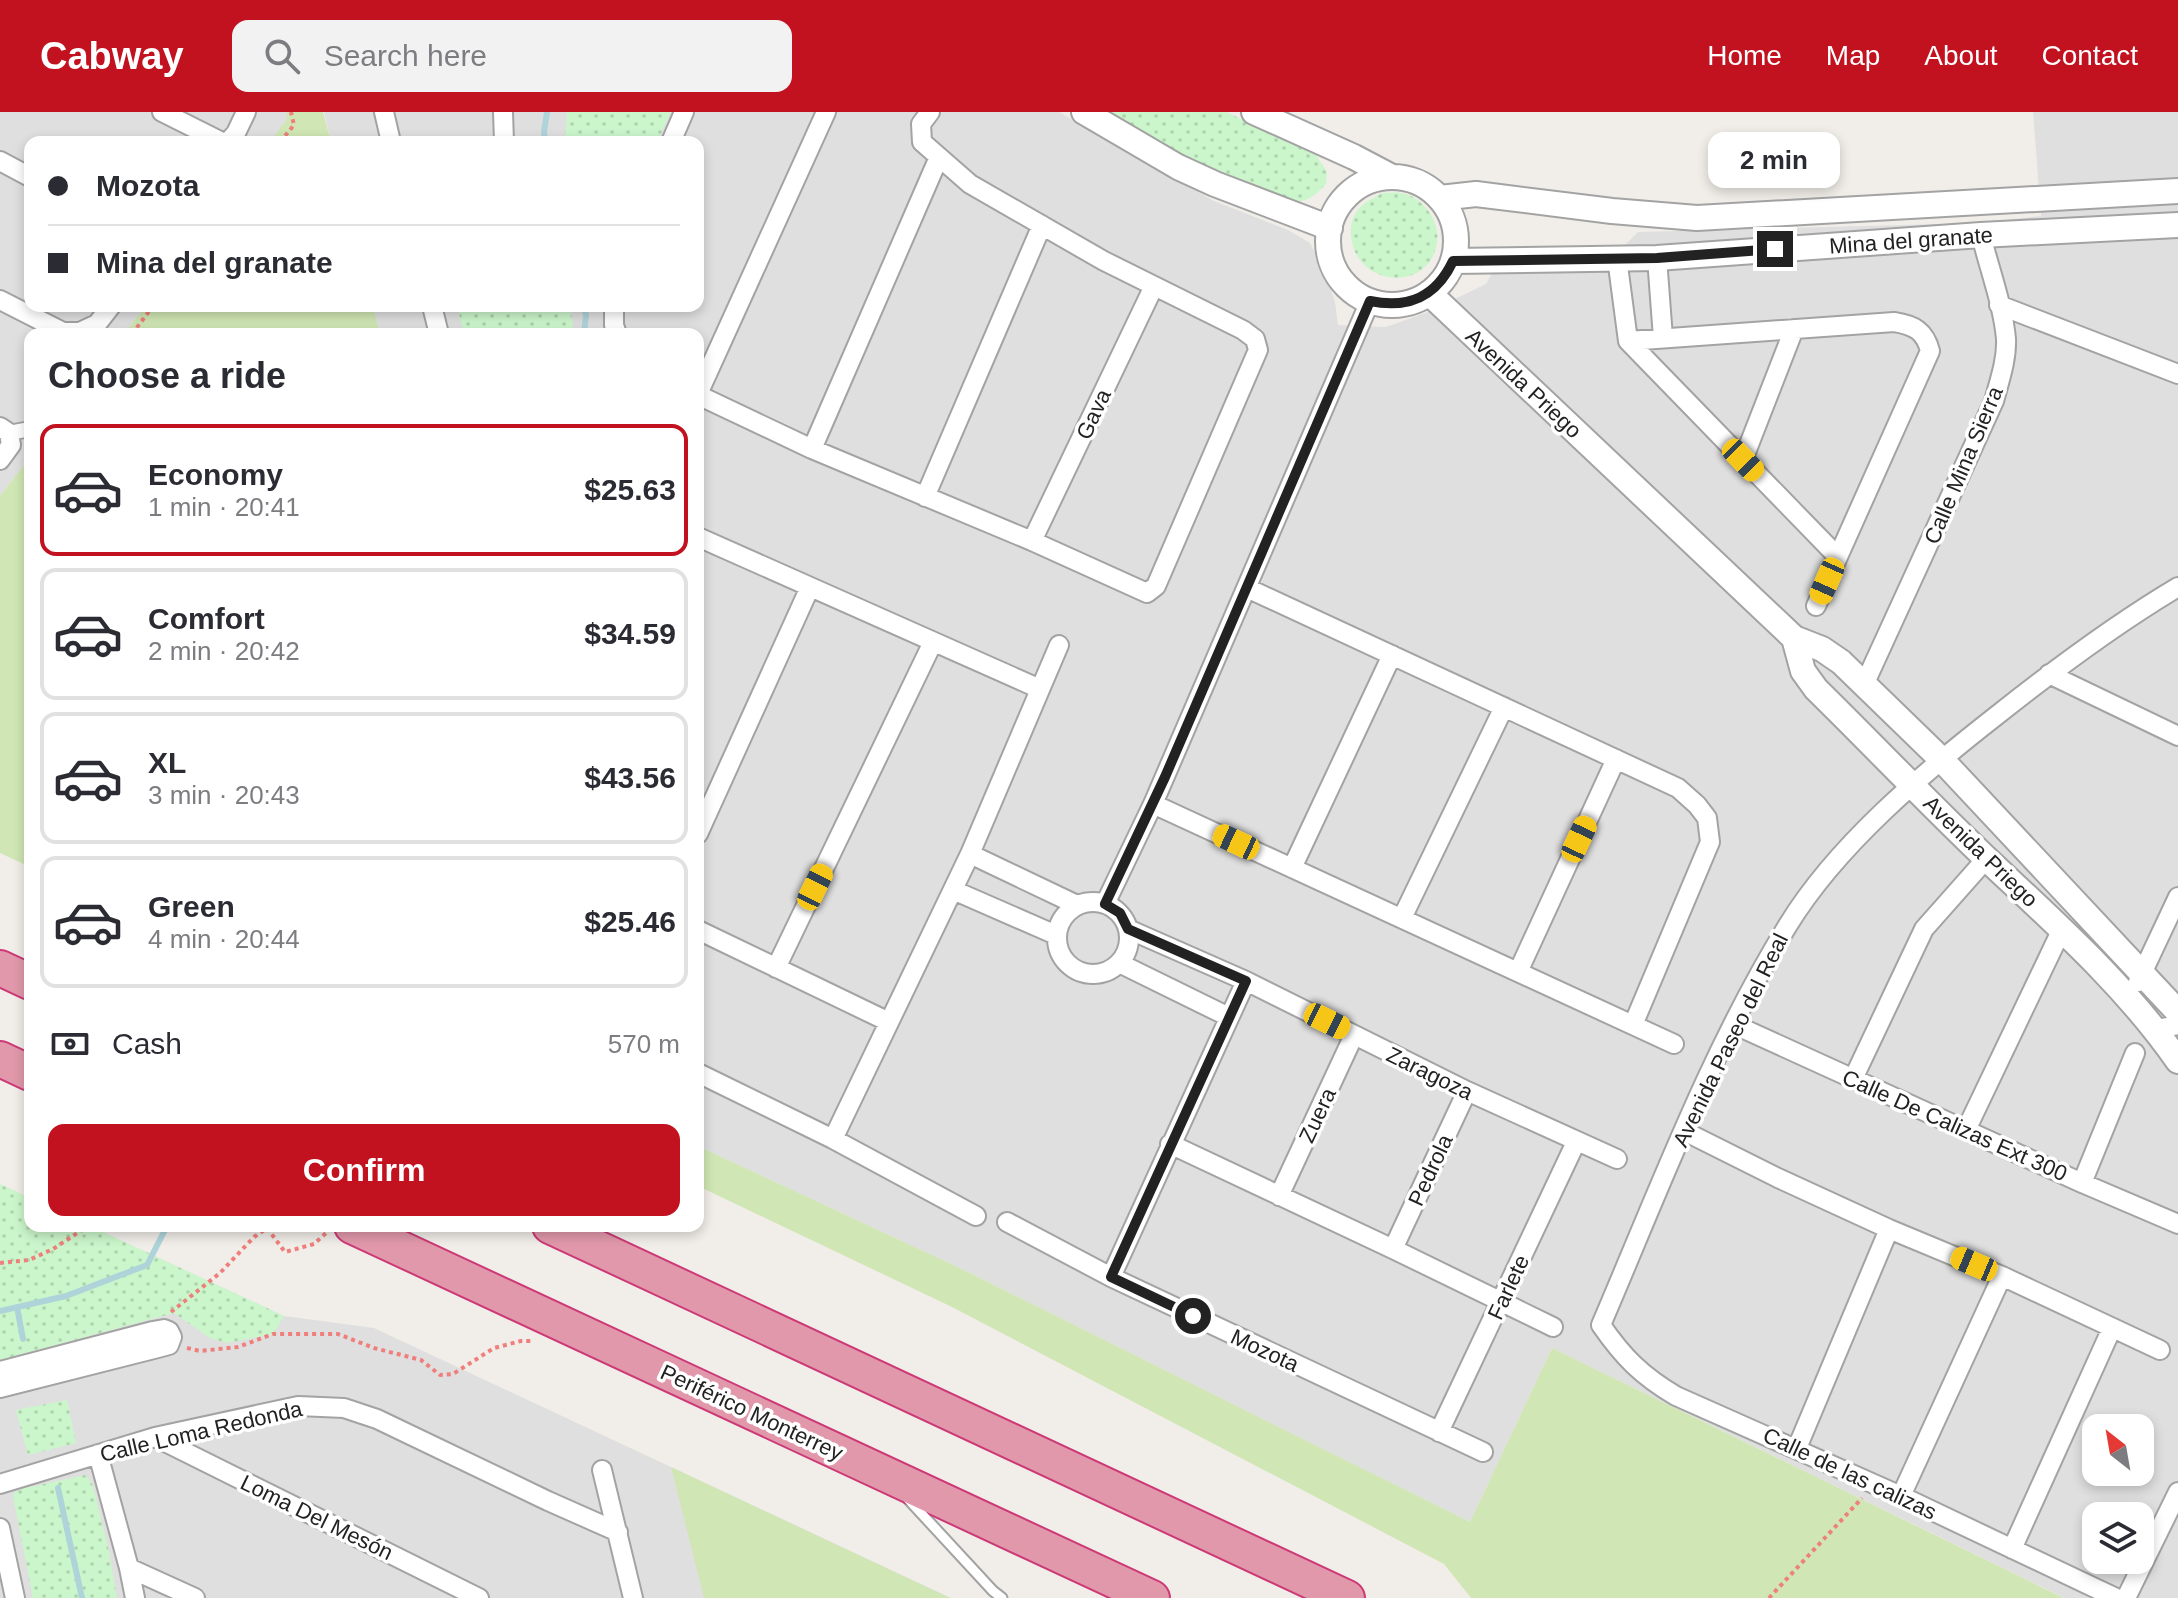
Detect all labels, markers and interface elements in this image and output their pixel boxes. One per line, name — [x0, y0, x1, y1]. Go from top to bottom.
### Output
search box — [232, 20, 792, 92]
icon: search — [260, 34, 304, 78]
text: Cabway — [40, 35, 184, 77]
text: Search here — [324, 39, 487, 72]
text: Home — [1707, 40, 1782, 71]
text: Map — [1826, 40, 1880, 71]
text: About — [1924, 40, 1998, 71]
text: Contact — [2042, 40, 2138, 71]
callout: 2 min — [1709, 133, 1841, 189]
text: 2 min — [1740, 145, 1808, 175]
text: Mozota — [96, 169, 199, 202]
street label: Mina del granate — [1828, 222, 1994, 259]
route end — [1757, 231, 1793, 267]
text: Mina del granate — [96, 246, 333, 279]
street label: Avenida Priego — [1461, 323, 1587, 443]
text: Choose a ride — [48, 355, 286, 396]
street label: Calle Mina Sierra — [1919, 382, 2008, 548]
street label: Gava — [1071, 384, 1116, 443]
car — [1718, 434, 1768, 486]
icon: car — [52, 454, 124, 526]
text: Economy — [148, 458, 283, 491]
text: $25.63 — [584, 473, 676, 506]
text: 1 min · 20:41 — [148, 492, 300, 522]
car — [1806, 554, 1848, 608]
icon: car — [52, 598, 124, 670]
text: Comfort — [148, 602, 265, 635]
text: $34.59 — [584, 617, 676, 650]
text: 2 min · 20:42 — [148, 636, 300, 666]
icon: car — [52, 742, 124, 814]
text: XL — [148, 746, 186, 779]
text: $43.56 — [584, 761, 676, 794]
text: 3 min · 20:43 — [148, 780, 300, 810]
street label: Avenida Priego — [1918, 791, 2043, 912]
car — [1558, 812, 1600, 866]
car — [1209, 821, 1263, 863]
car — [794, 860, 836, 914]
icon: car — [52, 886, 124, 958]
text: Green — [148, 890, 235, 923]
text: $25.46 — [584, 905, 676, 938]
text: 4 min · 20:44 — [148, 924, 300, 954]
street label: Avenida Paseo del Real — [1668, 929, 1793, 1151]
car — [1300, 1000, 1354, 1042]
icon: cash — [48, 1022, 92, 1066]
text: Cash — [112, 1027, 182, 1060]
text: 570 m — [608, 1029, 680, 1059]
street label: Zaragoza — [1383, 1042, 1478, 1105]
street label: Calle De Calizas Ext 300 — [1839, 1065, 2071, 1186]
street label: Zuera — [1294, 1083, 1341, 1147]
button: Confirm — [48, 1124, 680, 1216]
street label: Pedrola — [1403, 1130, 1458, 1210]
car — [1947, 1244, 2001, 1284]
street label: Farlete — [1483, 1251, 1534, 1324]
route start — [1175, 1298, 1211, 1334]
street label: Mozota — [1227, 1324, 1303, 1377]
street label: Periférico Monterrey — [657, 1359, 847, 1466]
street label: Calle Loma Redonda — [98, 1396, 305, 1467]
north arrow — [2082, 1414, 2154, 1486]
map controls — [2082, 1414, 2154, 1574]
street label: Calle de las calizas — [1759, 1422, 1940, 1525]
street label: Loma Del Mesón — [237, 1470, 397, 1565]
button: layers — [2082, 1502, 2154, 1574]

